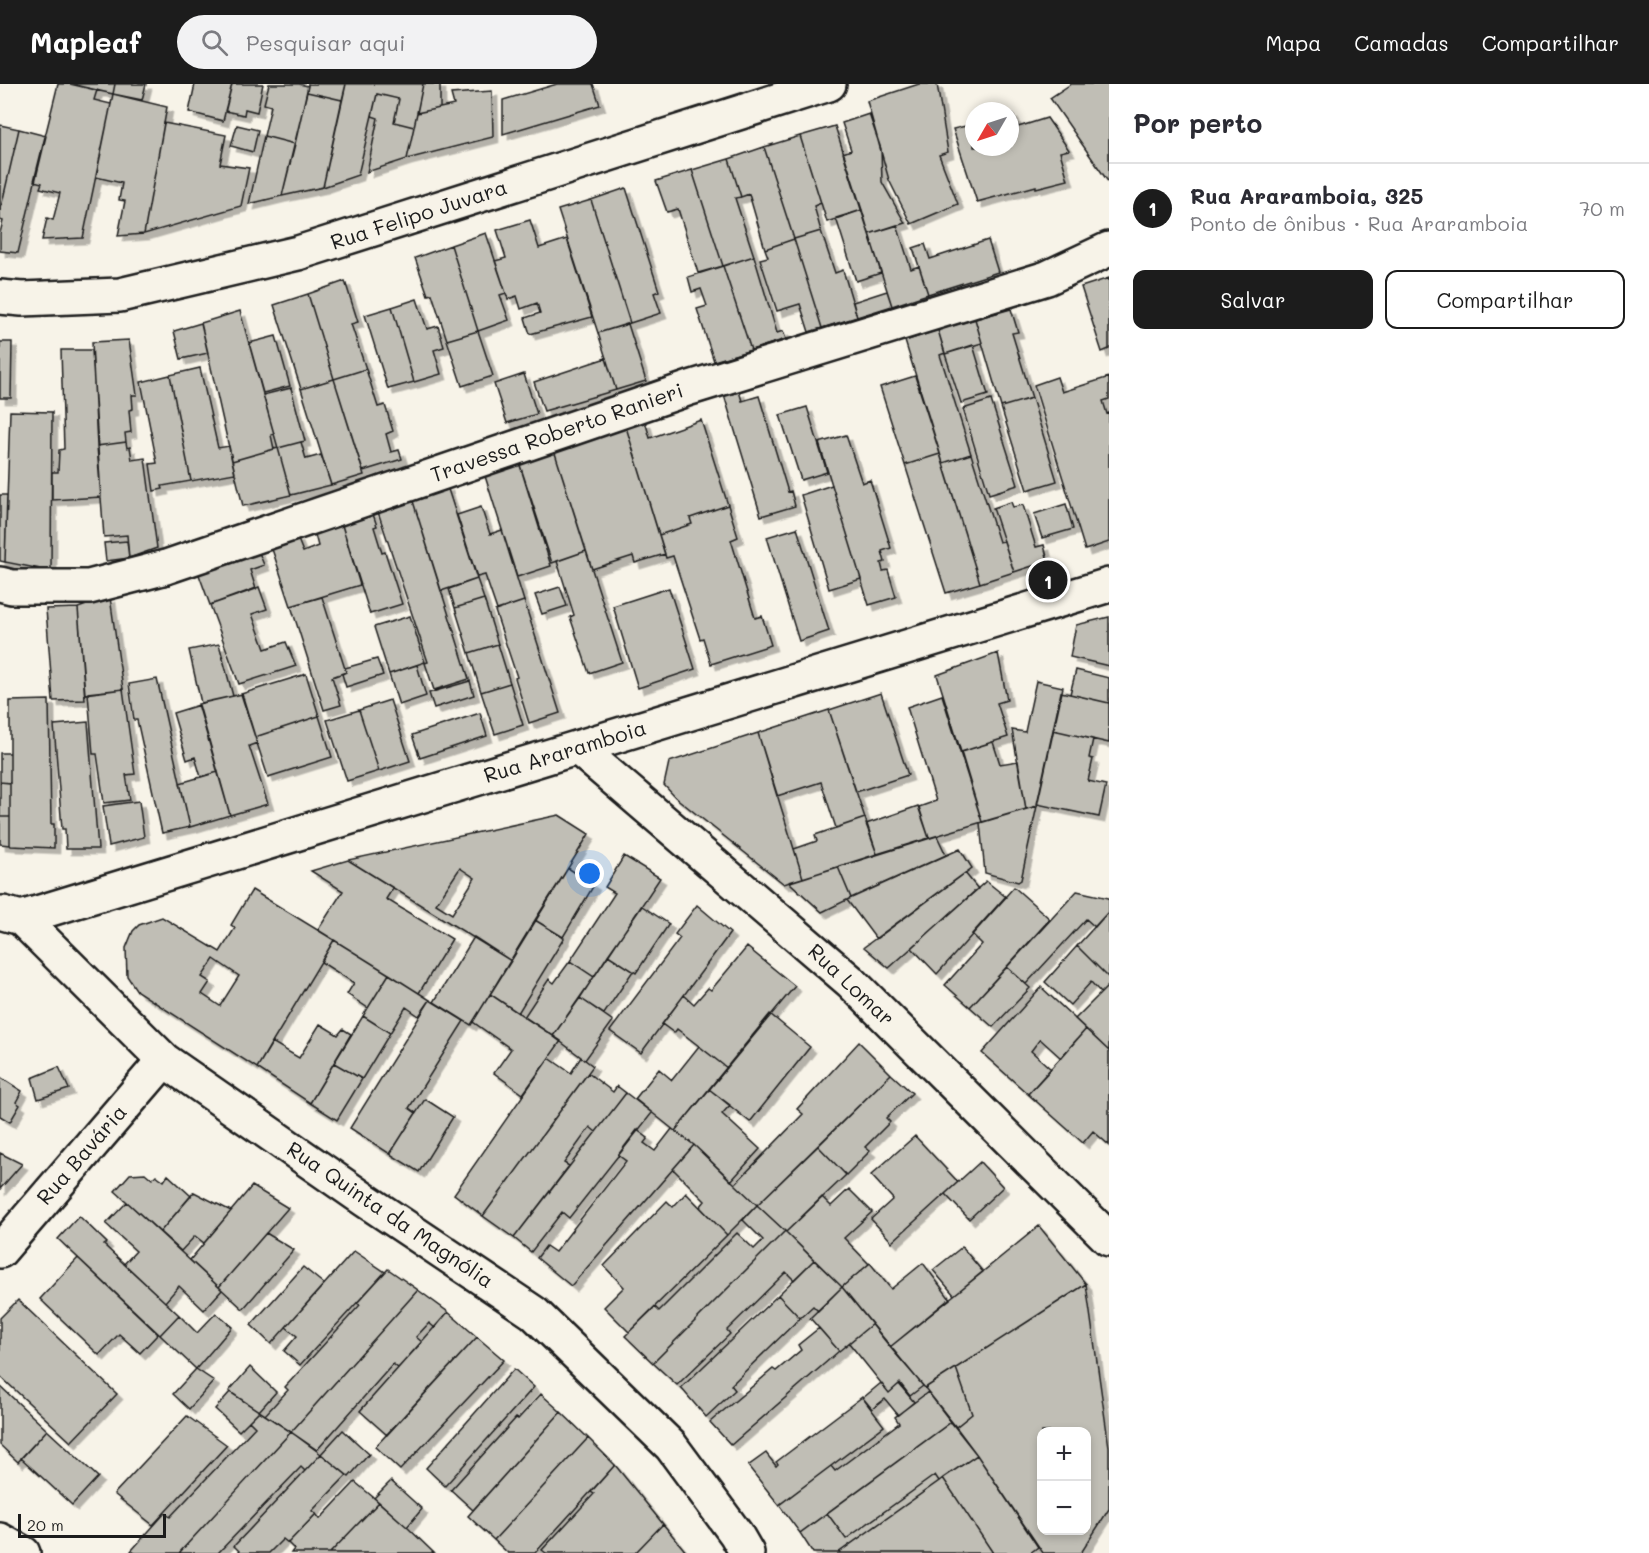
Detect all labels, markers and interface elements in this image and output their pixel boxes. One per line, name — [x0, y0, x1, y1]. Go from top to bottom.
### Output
search box — [177, 15, 597, 69]
text: Mapleaf — [30, 24, 141, 60]
icon: search — [198, 26, 231, 59]
text: Pesquisar aqui — [246, 28, 406, 57]
text: Mapa — [1265, 29, 1321, 56]
text: Camadas — [1354, 29, 1449, 56]
text: Compartilhar — [1482, 29, 1619, 56]
north arrow — [965, 102, 1019, 156]
text: Por perto — [1133, 106, 1262, 140]
street label: Rua Felipo Juvara — [327, 172, 510, 255]
text: Rua Araramboia, 325 — [1190, 181, 1423, 210]
text: 1 — [1148, 195, 1157, 221]
text: 70 m — [1579, 195, 1625, 221]
text: Ponto de ônibus · Rua Araramboia — [1190, 210, 1528, 236]
button: Salvar — [1133, 270, 1373, 329]
button: Compartilhar — [1385, 270, 1625, 329]
street label: Travessa Roberto Ranieri — [427, 376, 686, 488]
pin: 1 — [1028, 558, 1068, 602]
street label: Rua Araramboia — [480, 713, 649, 788]
your location — [575, 859, 604, 888]
street label: Rua Lomar — [803, 937, 901, 1031]
street label: Rua Bavária — [30, 1098, 132, 1210]
street label: Rua Quinta da Magnólia — [282, 1134, 499, 1293]
map controls — [1037, 1427, 1091, 1535]
button: + — [1037, 1427, 1091, 1481]
button: − — [1037, 1481, 1091, 1535]
scale bar — [18, 1511, 166, 1538]
text: 20 m — [27, 1514, 64, 1535]

